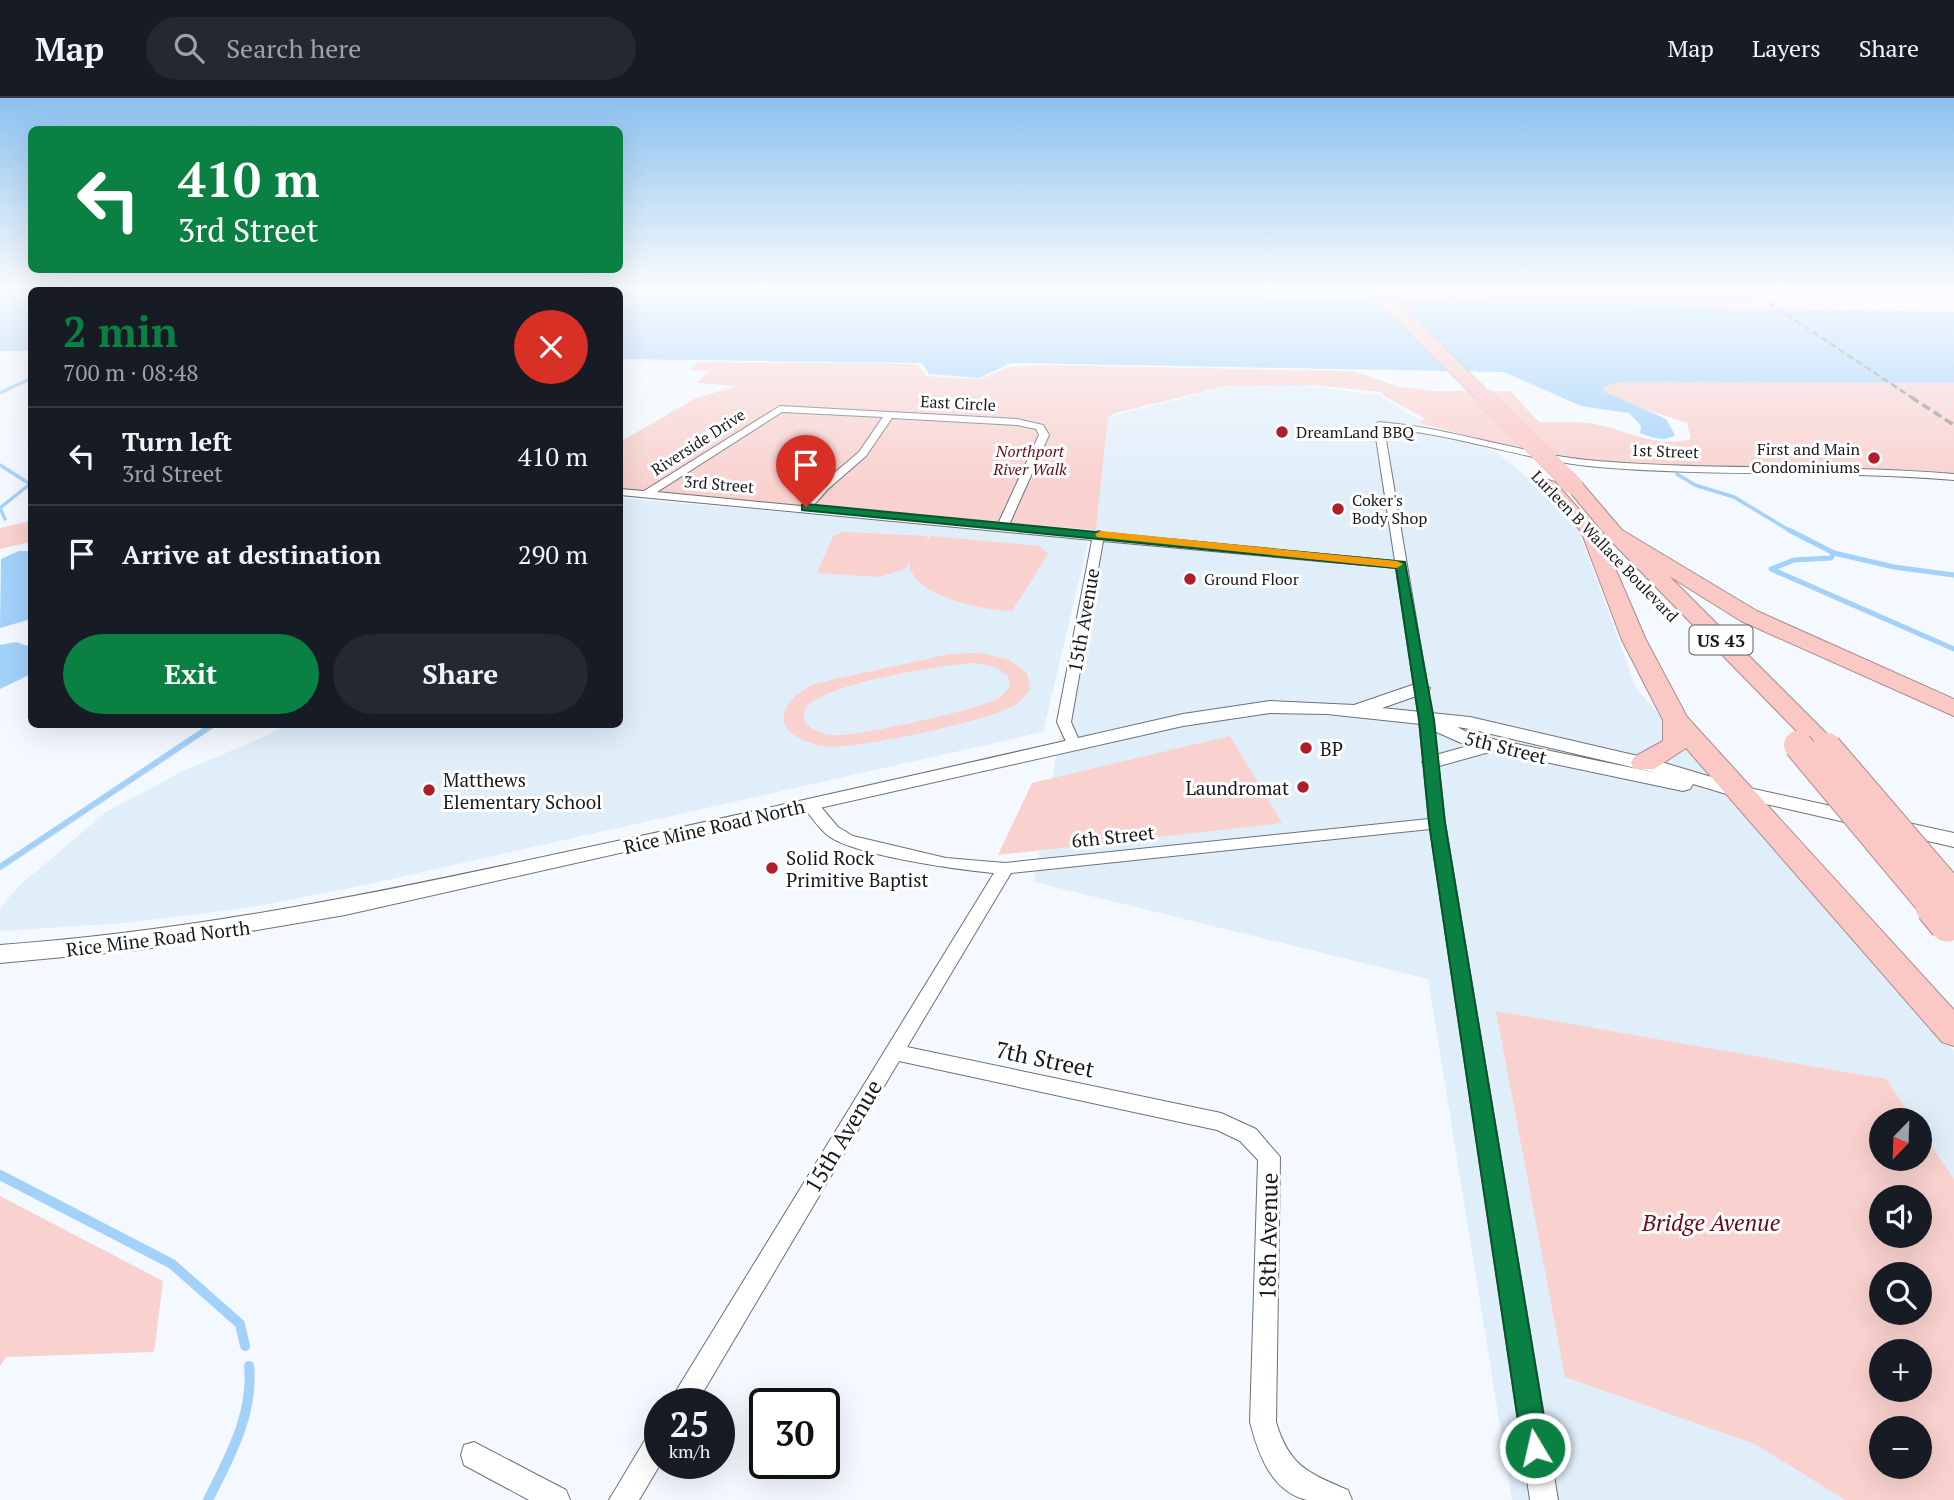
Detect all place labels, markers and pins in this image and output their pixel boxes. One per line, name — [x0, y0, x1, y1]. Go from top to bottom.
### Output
place label: DreamLand BBQ — [1296, 421, 1415, 443]
marker: DreamLand BBQ — [1274, 424, 1290, 440]
pin — [776, 435, 836, 507]
place label: First and Main Condominiums — [1751, 438, 1860, 478]
marker: First and Main Condominiums — [1866, 450, 1882, 466]
place label: Coker's Body Shop — [1352, 489, 1427, 529]
marker: Coker's Body Shop — [1330, 501, 1346, 517]
place label: Ground Floor — [1204, 568, 1300, 590]
marker: Ground Floor — [1182, 571, 1198, 587]
place label: BP — [1320, 736, 1343, 761]
marker: BP — [1298, 740, 1314, 756]
place label: Matthews Elementary School — [443, 767, 602, 814]
place label: Laundromat — [1185, 775, 1289, 800]
marker: Laundromat — [1295, 779, 1311, 795]
marker: Matthews Elementary School — [421, 782, 437, 798]
place label: Solid Rock Primitive Baptist — [786, 845, 929, 892]
marker: Solid Rock Primitive Baptist — [764, 860, 780, 876]

